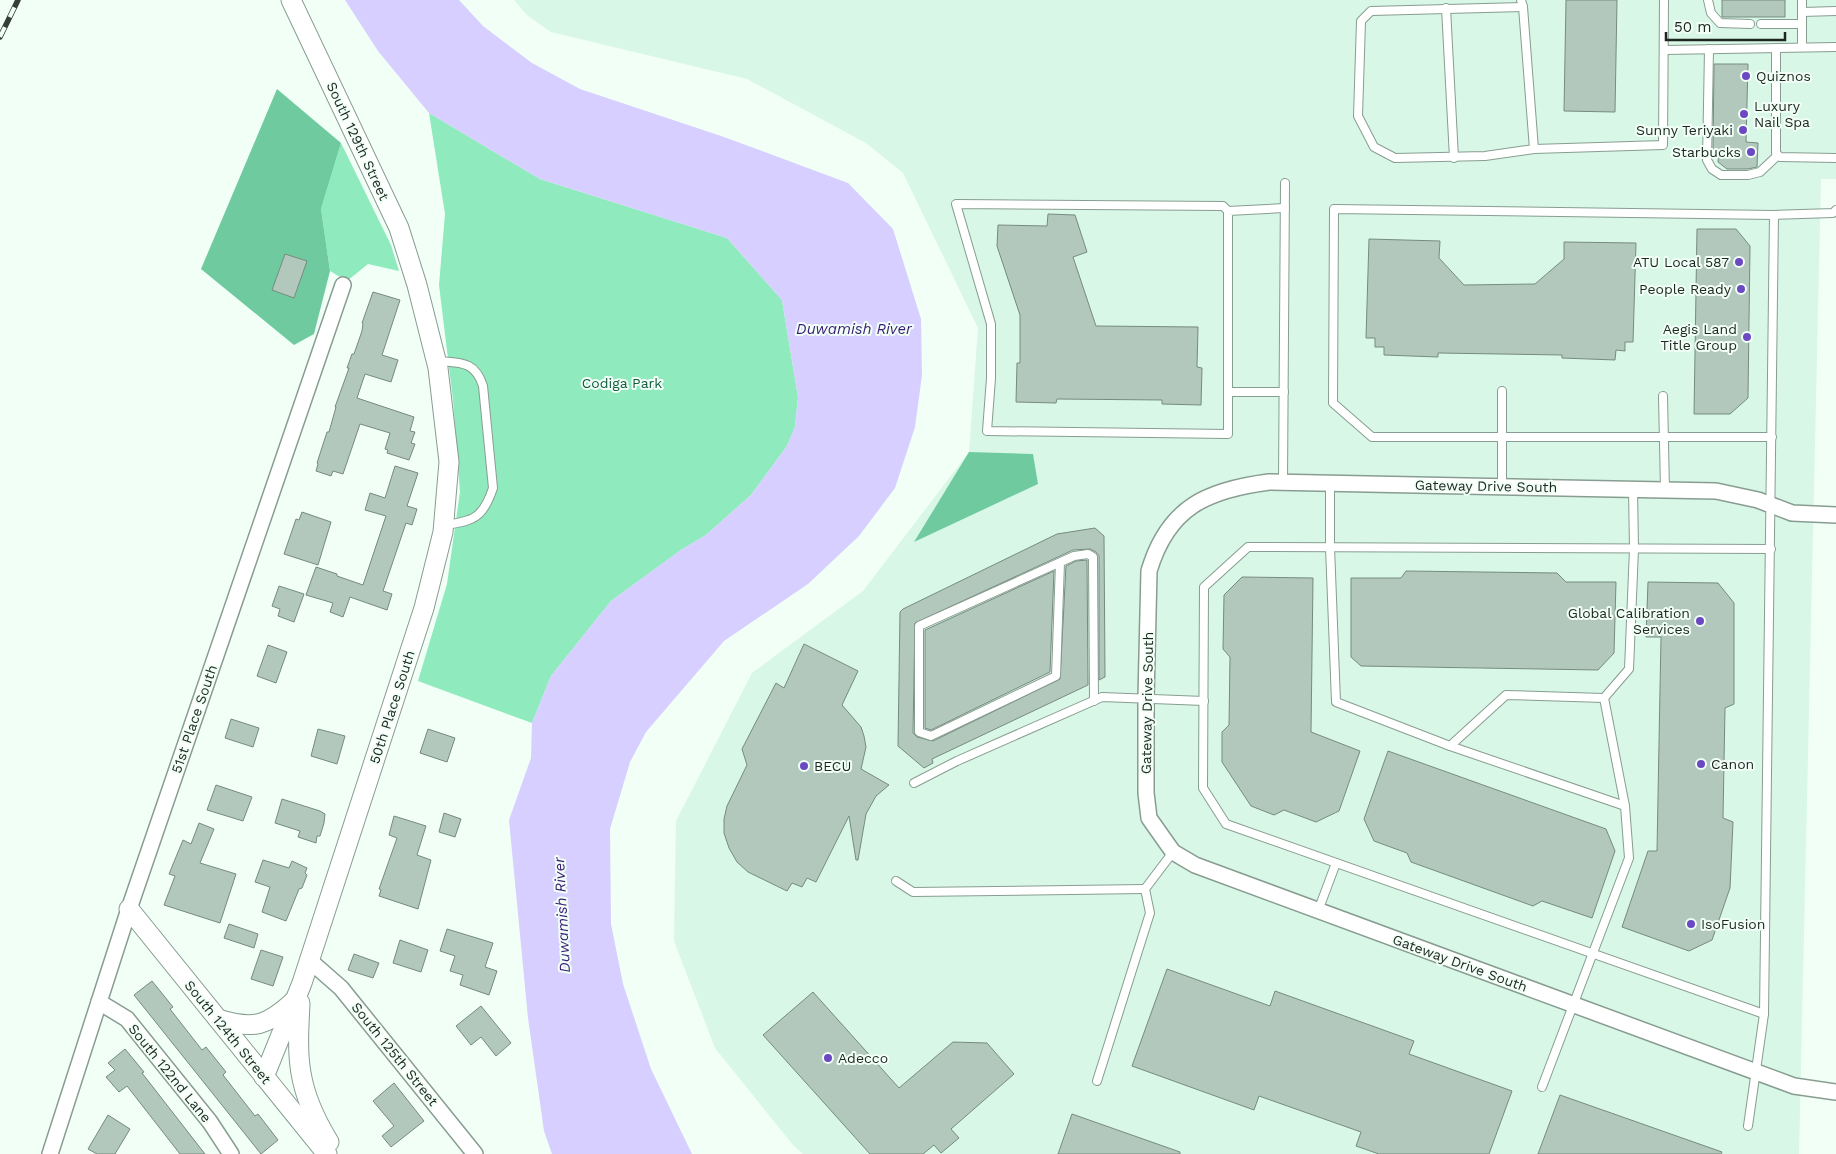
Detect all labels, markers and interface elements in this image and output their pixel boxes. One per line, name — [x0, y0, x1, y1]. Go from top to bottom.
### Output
scale bar — [1666, 10, 1785, 42]
text: 50 m — [1674, 18, 1711, 36]
place label: Quiznos — [1756, 68, 1811, 84]
marker: Quiznos — [1740, 70, 1752, 82]
street label: South 129th Street — [324, 79, 393, 203]
place label: Luxury Nail Spa — [1754, 98, 1810, 130]
marker: Luxury Nail Spa — [1738, 108, 1750, 120]
place label: Sunny Teriyaki — [1636, 122, 1733, 138]
marker: Sunny Teriyaki — [1737, 124, 1749, 136]
place label: Starbucks — [1672, 144, 1741, 160]
marker: Starbucks — [1745, 146, 1757, 158]
place label: ATU Local 587 — [1633, 254, 1729, 270]
marker: ATU Local 587 — [1733, 256, 1745, 268]
place label: People Ready — [1639, 281, 1732, 297]
marker: People Ready — [1735, 283, 1747, 295]
water label: Duwamish River — [796, 320, 913, 338]
place label: Aegis Land Title Group — [1661, 321, 1737, 353]
marker: Aegis Land Title Group — [1741, 331, 1753, 343]
park label: Codiga Park — [582, 375, 662, 391]
street label: Gateway Drive South — [1415, 477, 1557, 495]
place label: Global Calibration Services — [1568, 605, 1690, 637]
marker: Global Calibration Services — [1694, 615, 1706, 627]
street label: Gateway Drive South — [1138, 632, 1156, 774]
street label: 50th Place South — [366, 648, 418, 766]
street label: 51st Place South — [168, 663, 220, 775]
place label: Canon — [1711, 756, 1754, 772]
place label: BECU — [814, 758, 851, 774]
marker: Canon — [1695, 758, 1707, 770]
marker: BECU — [798, 760, 810, 772]
water label: Duwamish River — [550, 855, 574, 973]
place label: IsoFusion — [1701, 916, 1765, 932]
marker: IsoFusion — [1685, 918, 1697, 930]
street label: Gateway Drive South — [1390, 931, 1530, 995]
street label: South 124th Street — [181, 977, 275, 1087]
street label: South 125th Street — [348, 999, 442, 1109]
street label: South 122nd Lane — [125, 1021, 215, 1125]
place label: Adecco — [838, 1050, 888, 1066]
marker: Adecco — [822, 1052, 834, 1064]

